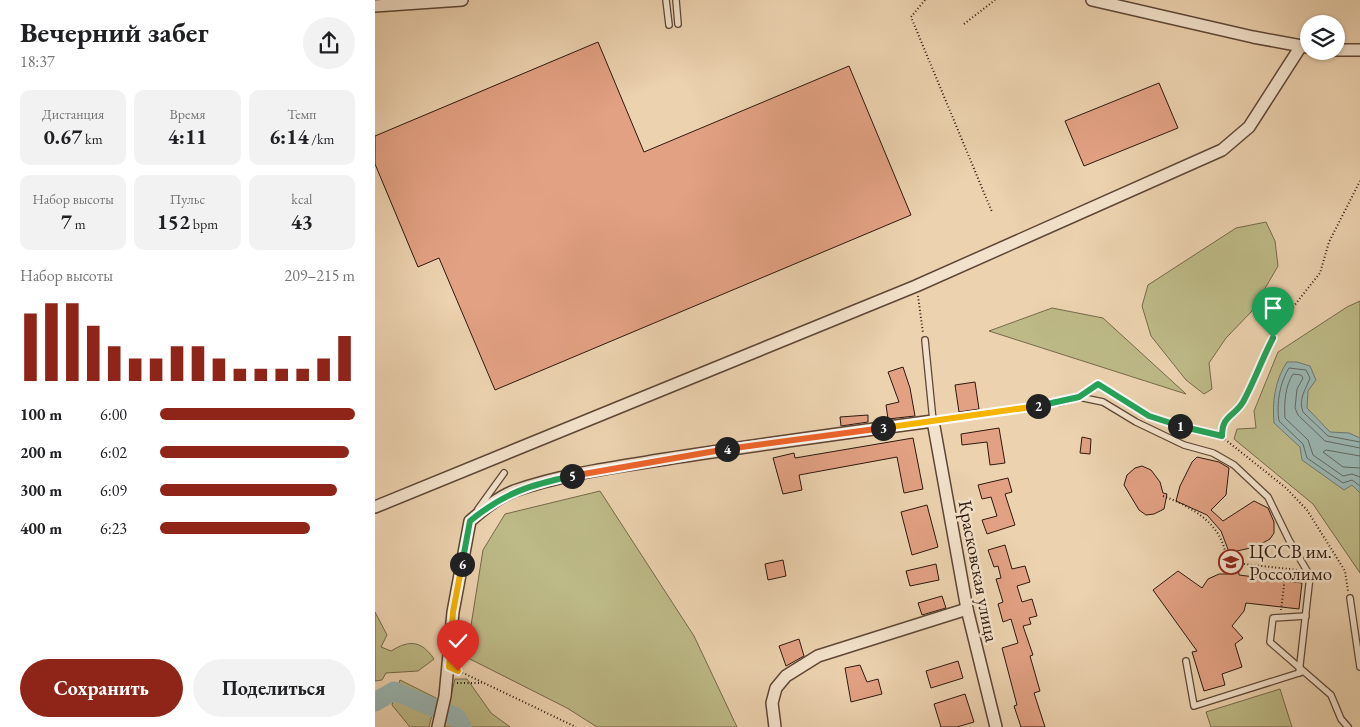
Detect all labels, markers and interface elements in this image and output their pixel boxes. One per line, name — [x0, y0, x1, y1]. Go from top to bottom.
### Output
text: Вечерний забег — [20, 14, 209, 50]
map controls — [1300, 15, 1345, 60]
button: layers — [1300, 15, 1345, 60]
button: share — [303, 17, 355, 69]
text: 18:37 — [20, 51, 55, 72]
text: Дистанция — [42, 105, 104, 123]
text: Время — [170, 105, 205, 123]
text: Темп — [287, 105, 316, 123]
text: 0.67 — [44, 123, 82, 150]
text: 4:11 — [168, 123, 207, 150]
text: 6:14 — [269, 123, 309, 150]
text: km — [82, 130, 103, 148]
text: /km — [309, 130, 334, 148]
text: Набор высоты — [32, 190, 114, 208]
text: Пульс — [170, 190, 205, 208]
text: kcal — [291, 190, 312, 208]
text: 7 — [61, 208, 72, 235]
text: 152 — [157, 208, 190, 235]
text: 43 — [291, 208, 313, 235]
text: m — [72, 215, 86, 233]
text: bpm — [190, 215, 218, 233]
text: Набор высоты — [20, 265, 113, 286]
text: 209–215 m — [284, 265, 355, 286]
pin — [1252, 287, 1294, 338]
icon: arrive — [1259, 294, 1287, 322]
pin: 2 — [1025, 394, 1051, 418]
text: 2 — [1035, 397, 1042, 415]
text: 100 m — [20, 404, 62, 425]
text: 6:00 — [100, 404, 127, 425]
pin: 1 — [1167, 414, 1193, 438]
pin: 3 — [871, 416, 895, 440]
text: 1 — [1177, 417, 1184, 435]
text: 3 — [880, 419, 887, 437]
pin: 4 — [715, 436, 739, 462]
text: 4 — [724, 440, 731, 458]
text: 200 m — [20, 442, 62, 463]
text: 6:02 — [100, 442, 127, 463]
pin: 5 — [559, 464, 585, 488]
text: 5 — [569, 467, 576, 485]
text: 300 m — [20, 480, 62, 501]
text: 6:09 — [100, 480, 127, 501]
street label: Красковская улица — [953, 498, 1005, 644]
text: 400 m — [20, 518, 62, 539]
text: 6:23 — [100, 518, 127, 539]
place label: ЦССВ им. Россолимо — [1249, 539, 1332, 586]
school or university icon: ЦССВ им. Россолимо — [1218, 549, 1244, 575]
pin: 6 — [449, 552, 475, 576]
text: 6 — [459, 555, 466, 573]
pin — [437, 620, 479, 671]
icon: check — [444, 627, 472, 655]
button: Сохранить — [20, 659, 183, 717]
button: Поделиться — [193, 659, 355, 717]

